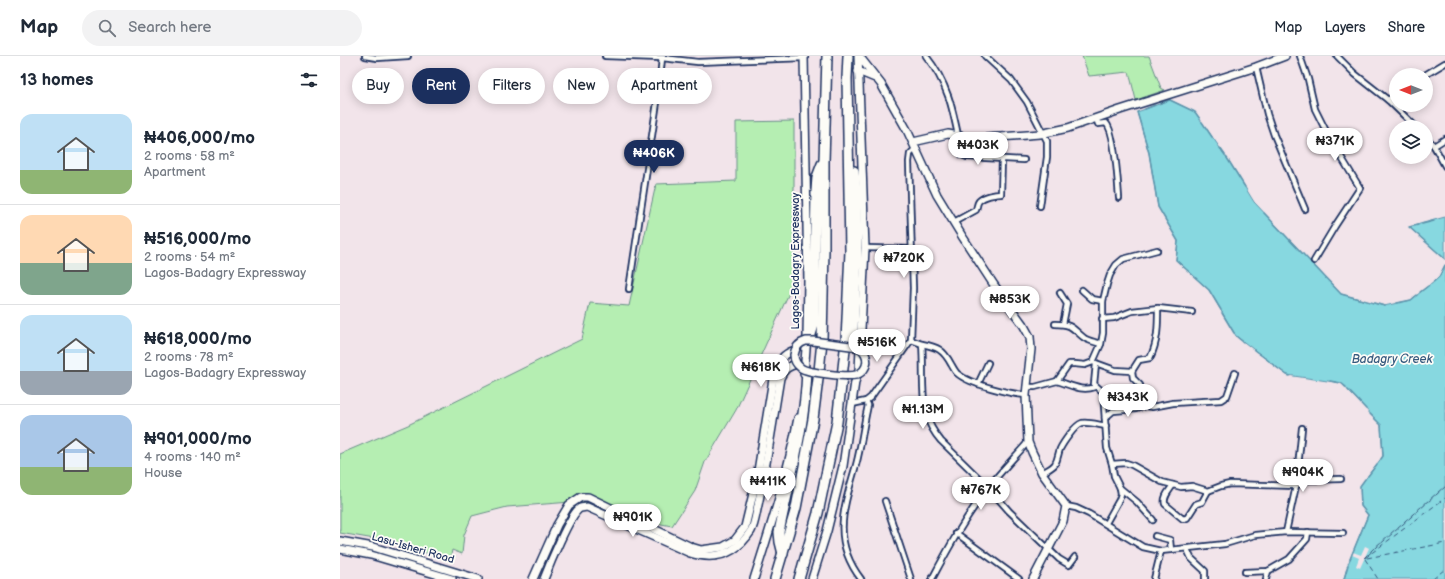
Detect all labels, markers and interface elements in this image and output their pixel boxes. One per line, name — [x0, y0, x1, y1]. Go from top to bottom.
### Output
search box — [82, 10, 362, 46]
text: Map — [20, 16, 58, 39]
icon: search — [96, 17, 118, 39]
text: Search here — [128, 18, 211, 37]
text: Map — [1274, 19, 1302, 36]
text: Layers — [1324, 19, 1366, 36]
text: Share — [1388, 19, 1425, 36]
chip: Buy — [352, 68, 404, 104]
chip: Rent — [412, 68, 470, 104]
chip: Filters — [478, 68, 545, 104]
chip: New — [553, 68, 609, 104]
chip: Apartment — [617, 68, 712, 104]
north arrow — [1389, 68, 1433, 112]
map controls — [1389, 68, 1433, 164]
icon: filters — [298, 69, 320, 91]
text: 13 homes — [20, 70, 93, 90]
button: layers — [1389, 120, 1433, 164]
text: ₦406,000/mo — [144, 128, 255, 148]
pin: ₦371K — [1307, 128, 1363, 162]
icon: home — [52, 130, 100, 178]
pin: ₦403K — [950, 132, 1006, 166]
text: ₦371K — [1316, 133, 1354, 149]
text: ₦403K — [957, 137, 999, 153]
pin: ₦406K — [626, 140, 682, 174]
text: ₦406K — [633, 145, 675, 161]
text: 2 rooms · 58 m² — [144, 148, 235, 164]
text: Apartment — [144, 164, 205, 180]
street label: Lagos-Badagry Expressway — [789, 192, 802, 330]
text: ₦516,000/mo — [144, 229, 251, 249]
icon: home — [52, 231, 100, 279]
pin: ₦720K — [876, 245, 932, 279]
text: 2 rooms · 54 m² — [144, 249, 235, 265]
text: ₦720K — [883, 250, 925, 266]
text: Lagos-Badagry Expressway — [144, 265, 306, 281]
pin: ₦853K — [982, 286, 1038, 320]
text: ₦853K — [989, 291, 1031, 307]
text: ₦618,000/mo — [144, 329, 252, 349]
pin: ₦516K — [849, 329, 905, 363]
icon: home — [52, 331, 100, 379]
text: ₦516K — [857, 334, 897, 350]
text: 2 rooms · 78 m² — [144, 349, 234, 365]
water label: Badagry Creek — [1352, 352, 1433, 367]
pin: ₦618K — [733, 354, 789, 388]
text: ₦618K — [741, 359, 781, 375]
text: Lagos-Badagry Expressway — [144, 365, 306, 381]
pin: ₦343K — [1100, 384, 1156, 418]
text: ₦343K — [1107, 389, 1149, 405]
pin: ₦1.13M — [890, 396, 956, 430]
text: ₦1.13M — [902, 401, 944, 417]
text: ₦901,000/mo — [144, 429, 252, 449]
icon: home — [52, 431, 100, 479]
text: 4 rooms · 140 m² — [144, 449, 241, 465]
pin: ₦904K — [1275, 459, 1331, 493]
text: ₦904K — [1282, 464, 1324, 480]
text: House — [144, 465, 182, 481]
pin: ₦411K — [740, 468, 796, 502]
text: ₦411K — [750, 473, 786, 489]
pin: ₦767K — [953, 477, 1009, 511]
text: ₦767K — [961, 482, 1001, 498]
pin: ₦901K — [605, 504, 661, 538]
text: ₦901K — [613, 509, 653, 525]
street label: Lasu-Isheri Road — [370, 530, 456, 566]

